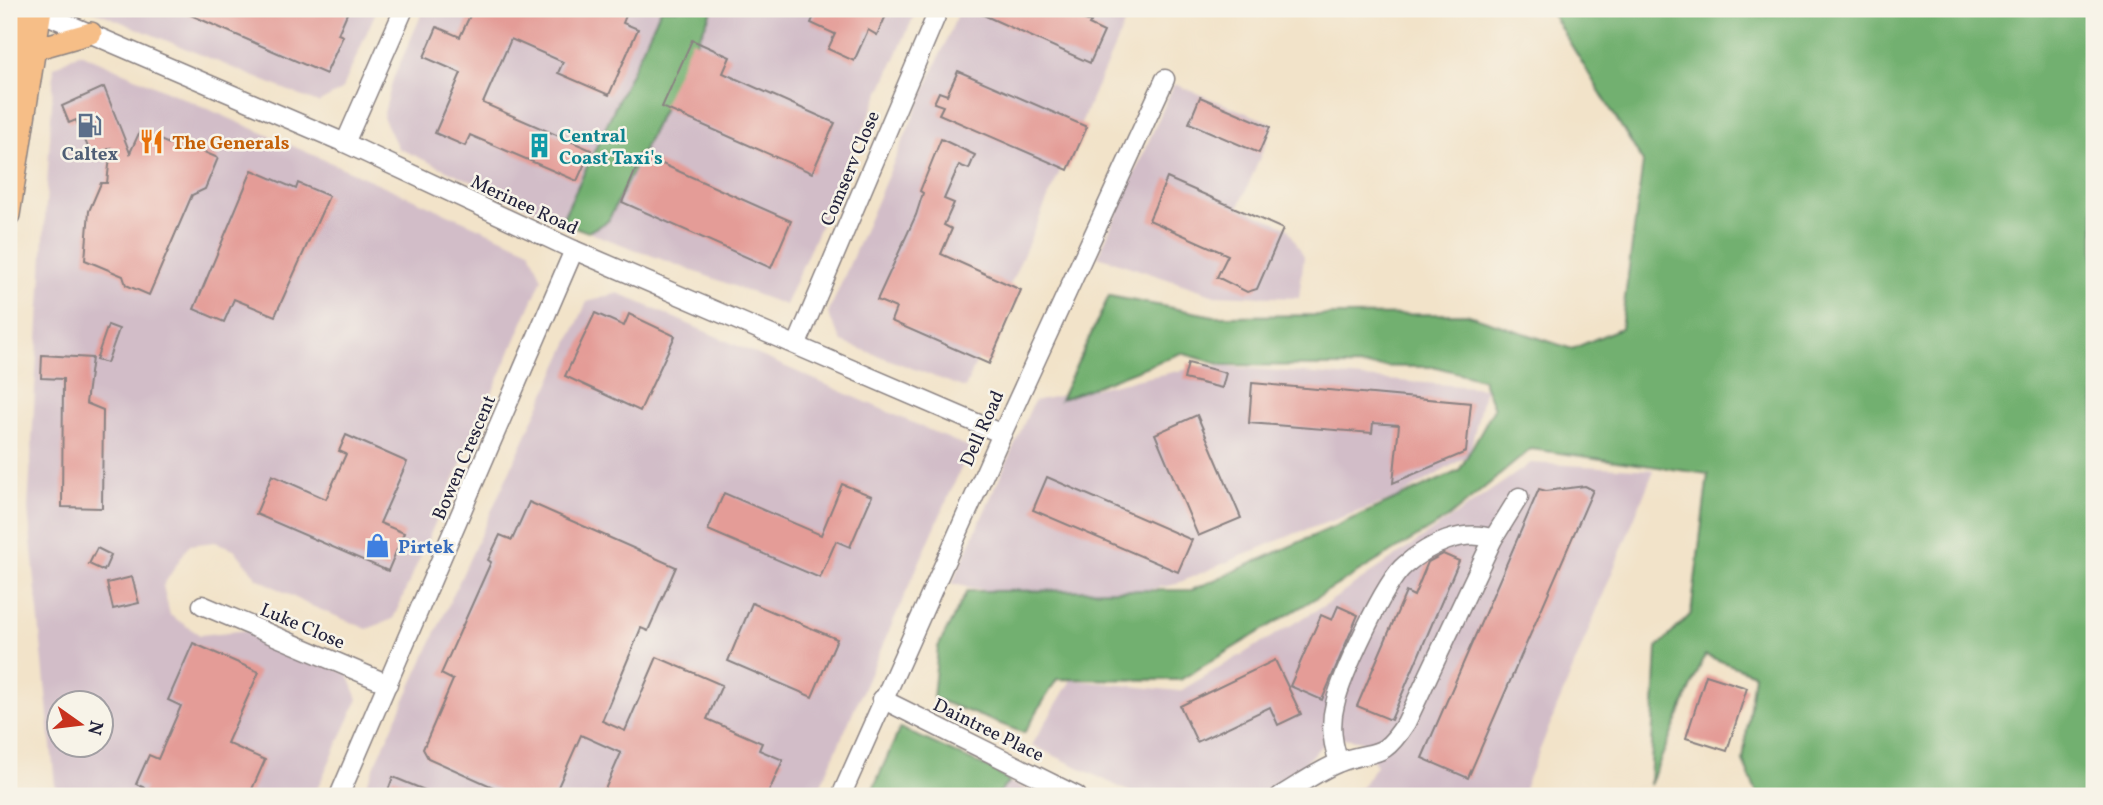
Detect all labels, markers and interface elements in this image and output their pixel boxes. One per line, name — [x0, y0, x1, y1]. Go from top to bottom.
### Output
street label: Comserv Close — [815, 107, 887, 230]
fuel station icon: Caltex — [76, 111, 104, 139]
place label: Central Coast Taxi's — [559, 124, 663, 172]
restaurant icon: The Generals — [138, 128, 166, 156]
place label: The Generals — [172, 131, 290, 157]
building icon: Central Coast Taxi's — [525, 132, 553, 160]
place label: Caltex — [62, 142, 119, 168]
street label: Merinee Road — [466, 170, 582, 242]
street label: Dell Road — [954, 387, 1011, 471]
street label: Bowen Crescent — [427, 391, 503, 524]
shop icon: Pirtek — [364, 532, 392, 560]
place label: Pirtek — [398, 535, 455, 561]
street label: Luke Close — [256, 597, 349, 656]
north arrow — [46, 690, 116, 760]
street label: Daintree Place — [928, 693, 1048, 769]
text: N — [80, 718, 109, 738]

